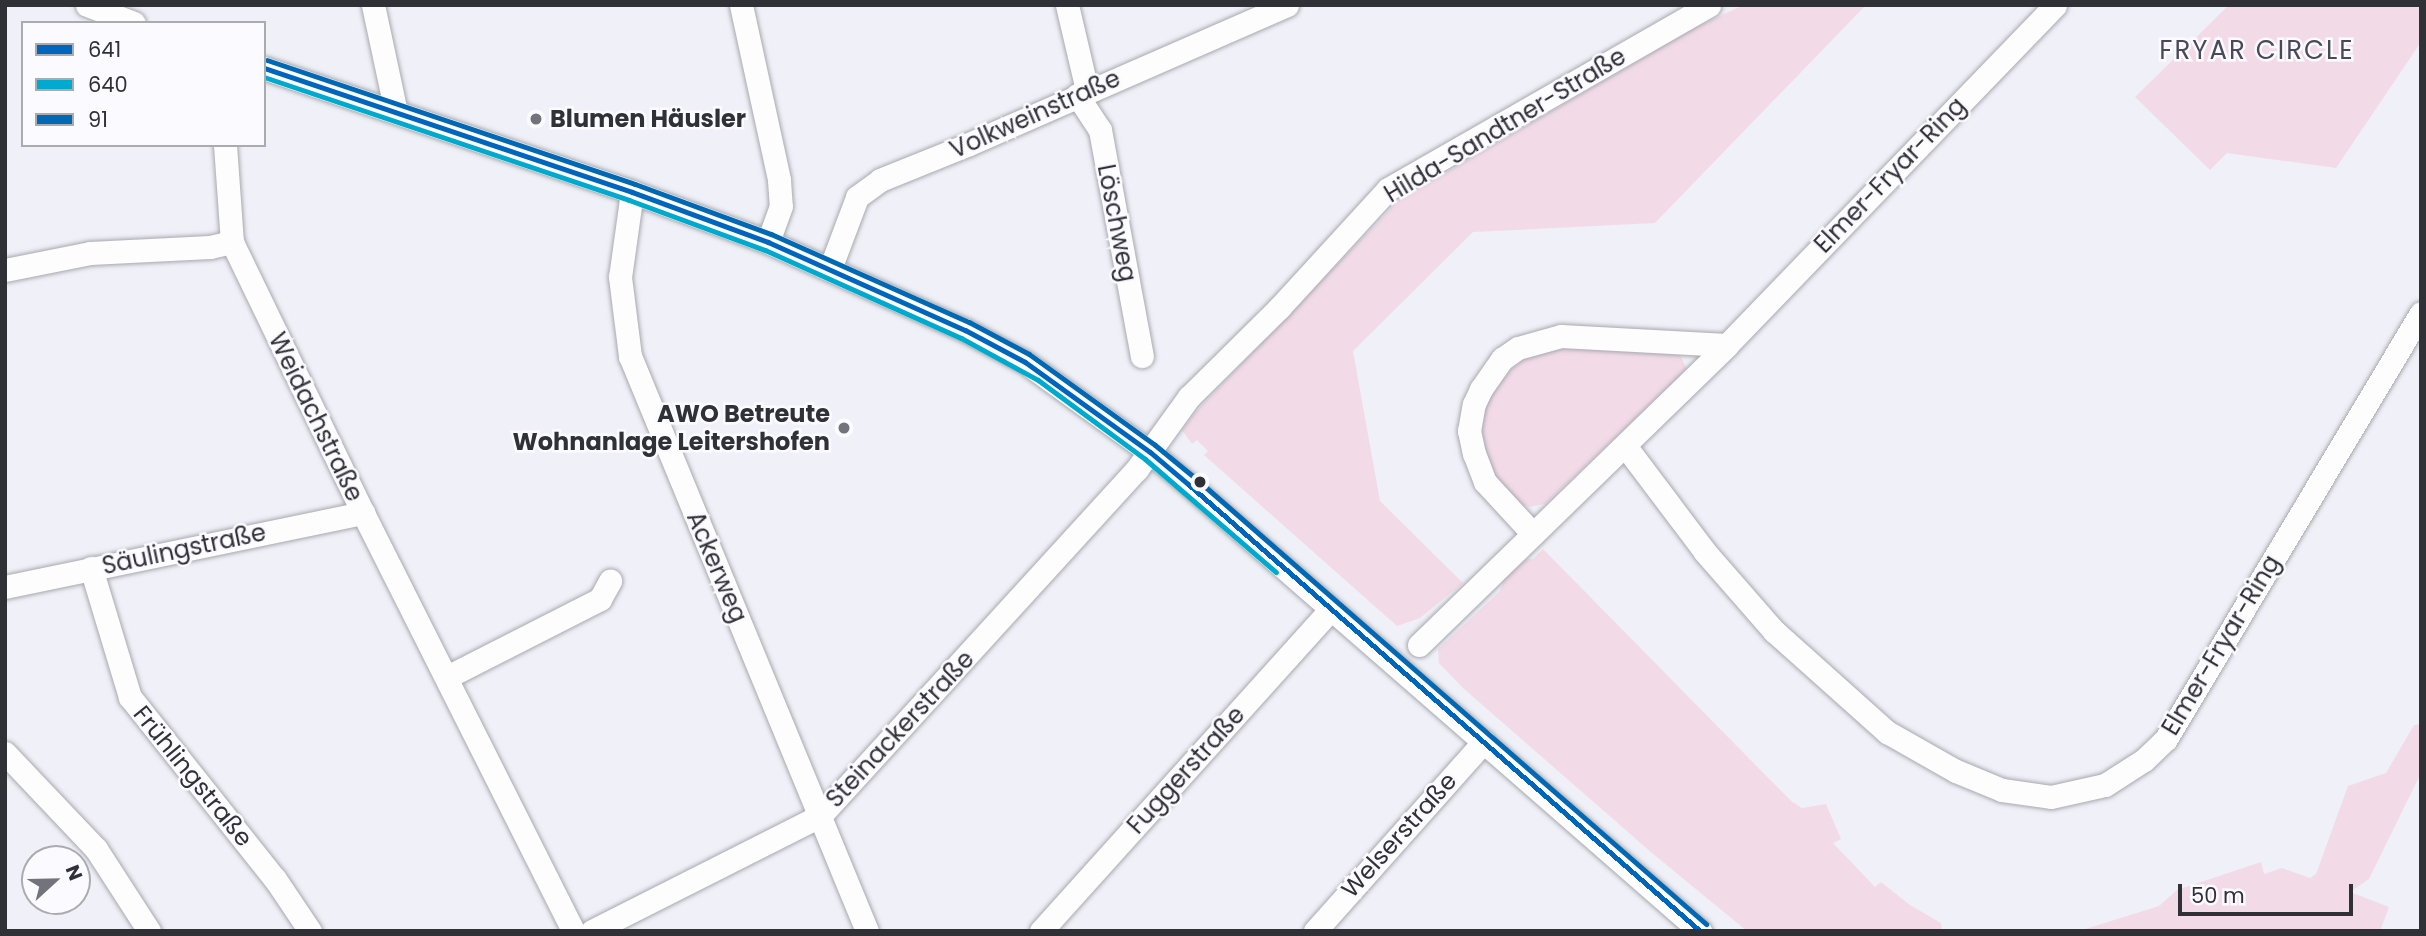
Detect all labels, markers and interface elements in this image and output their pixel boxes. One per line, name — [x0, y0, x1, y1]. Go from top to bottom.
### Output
legend — [21, 21, 266, 147]
text: 641 — [88, 35, 121, 64]
district label: FRYAR CIRCLE — [2161, 35, 2353, 67]
street label: Hilda-Sandtner-Straße — [1379, 41, 1631, 209]
street label: Volkweinstraße — [945, 64, 1125, 164]
text: 640 — [88, 70, 128, 99]
street label: Elmer-Fryar-Ring — [1808, 91, 1972, 259]
text: 91 — [88, 105, 108, 134]
place label: Blumen Häusler — [550, 105, 746, 133]
marker: Blumen Häusler — [528, 111, 544, 127]
street label: Löschweg — [1092, 162, 1142, 284]
street label: Weidachstraße — [263, 328, 369, 506]
place label: AWO Betreute Wohnanlage Leitershofen — [513, 400, 830, 456]
marker: AWO Betreute Wohnanlage Leitershofen — [836, 420, 852, 436]
unlabelled marker — [1193, 475, 1207, 489]
street label: Ackerweg — [681, 507, 753, 627]
street label: Säulingstraße — [99, 518, 269, 580]
street label: Elmer-Fryar-Ring — [2156, 550, 2286, 740]
street label: Steinackerstraße — [820, 645, 980, 813]
street label: Frühlingstraße — [127, 700, 259, 852]
street label: Fuggerstraße — [1121, 700, 1251, 840]
street label: Welserstraße — [1335, 767, 1463, 903]
north arrow — [21, 845, 91, 915]
text: N — [59, 861, 89, 884]
scale bar — [2181, 870, 2356, 914]
text: 50 m — [2191, 881, 2245, 910]

